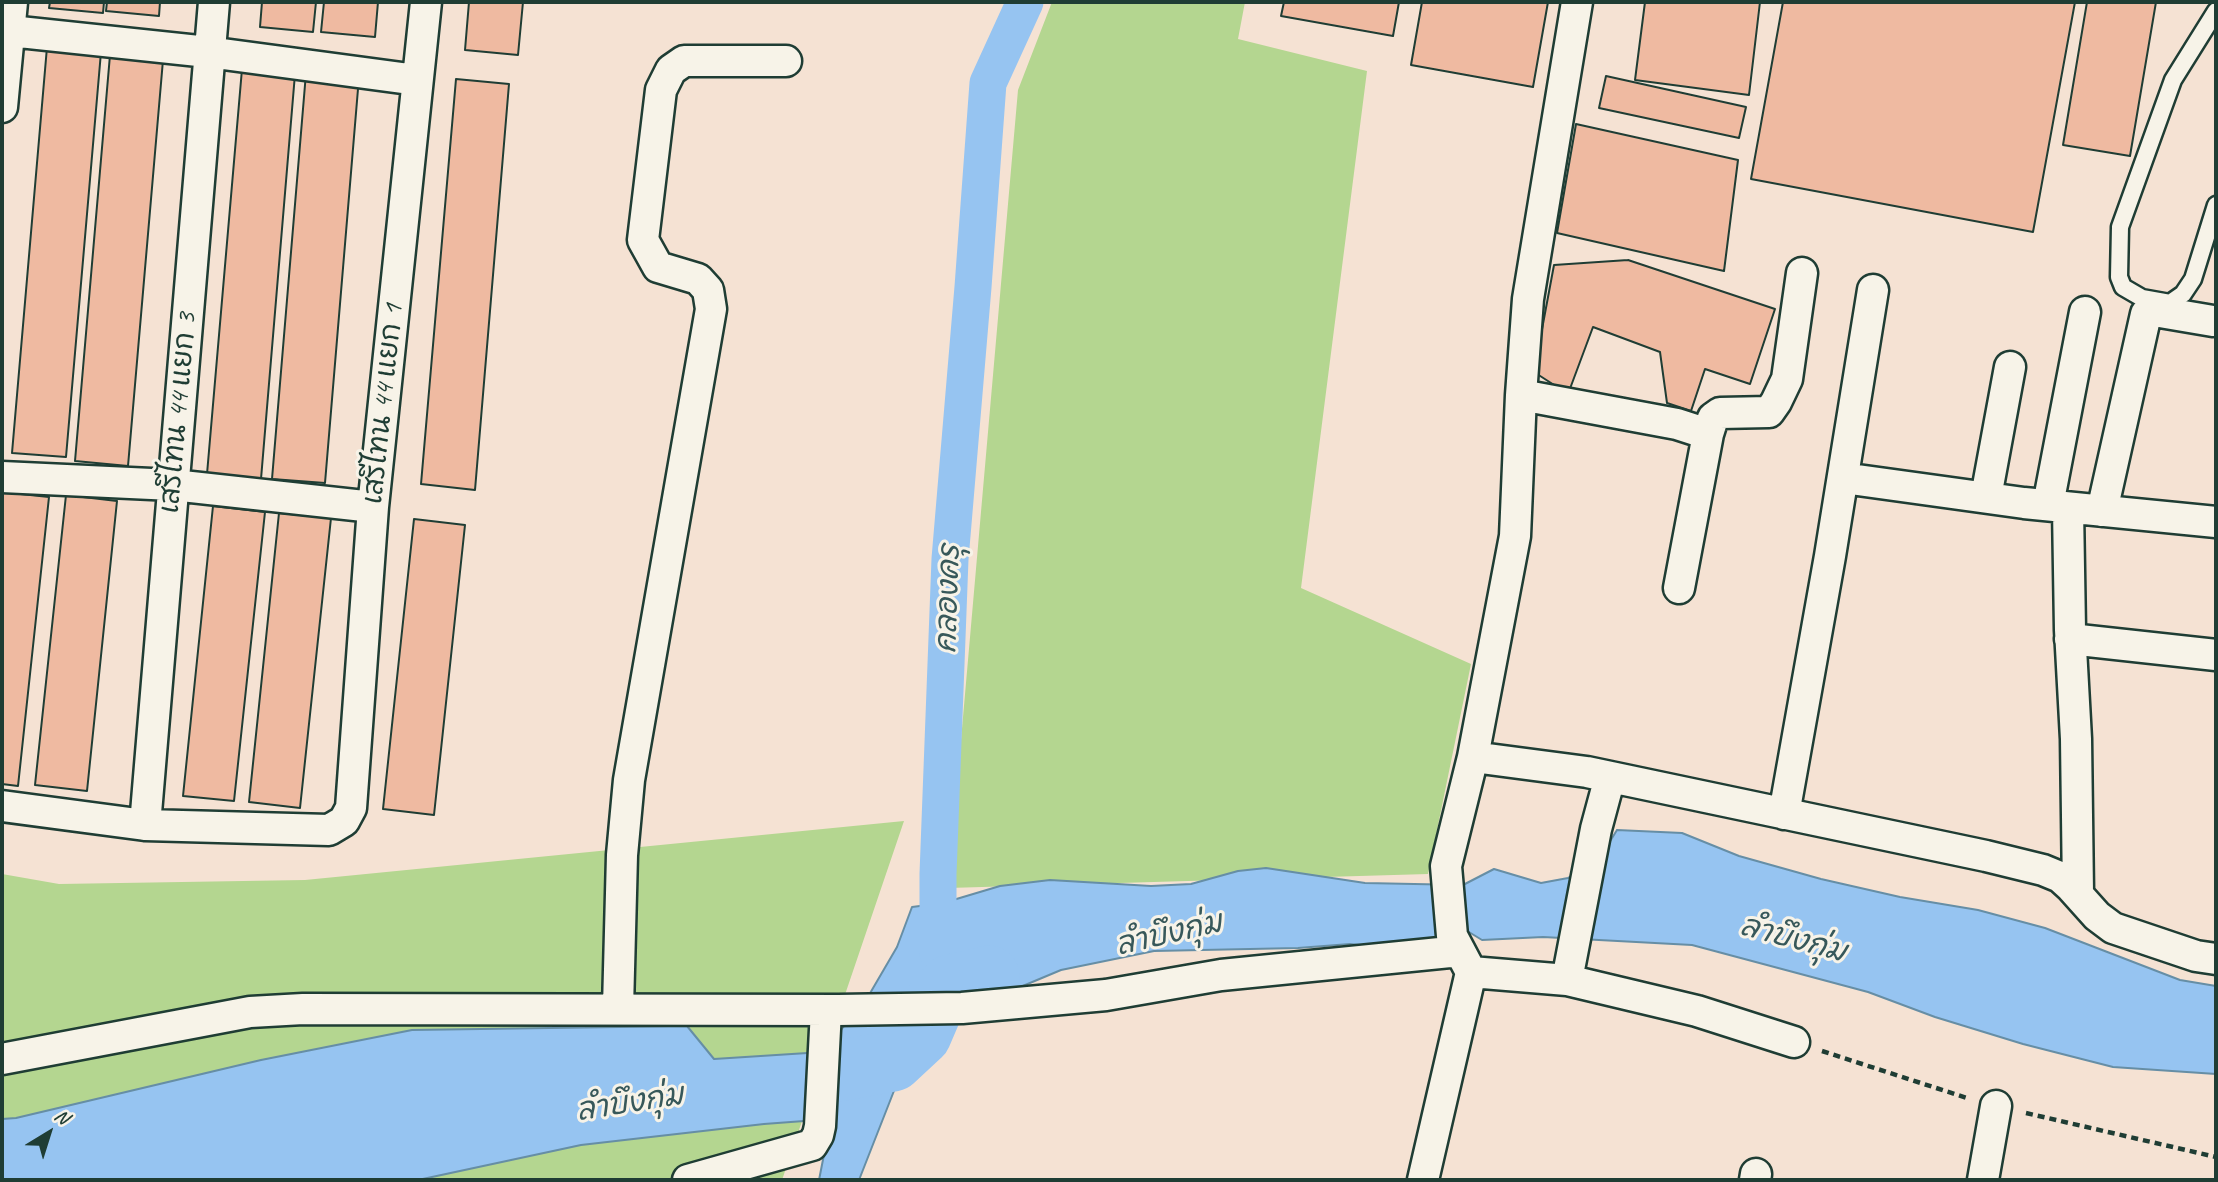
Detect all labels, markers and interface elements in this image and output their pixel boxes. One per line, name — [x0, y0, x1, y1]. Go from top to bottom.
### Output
street label: เสรีไทน 44 แยก 1 — [357, 302, 411, 506]
street label: เสรีไทน 44 แยก 3 — [153, 311, 205, 515]
water label: คลองครุ — [929, 544, 969, 654]
water label: ลำบึงกุ่ม — [1112, 905, 1226, 965]
water label: ลำบึงกุ่ม — [1736, 909, 1850, 971]
water label: ลำบึงกุ่ม — [574, 1078, 686, 1130]
north arrow — [14, 1098, 84, 1168]
text: N — [50, 1103, 74, 1130]

